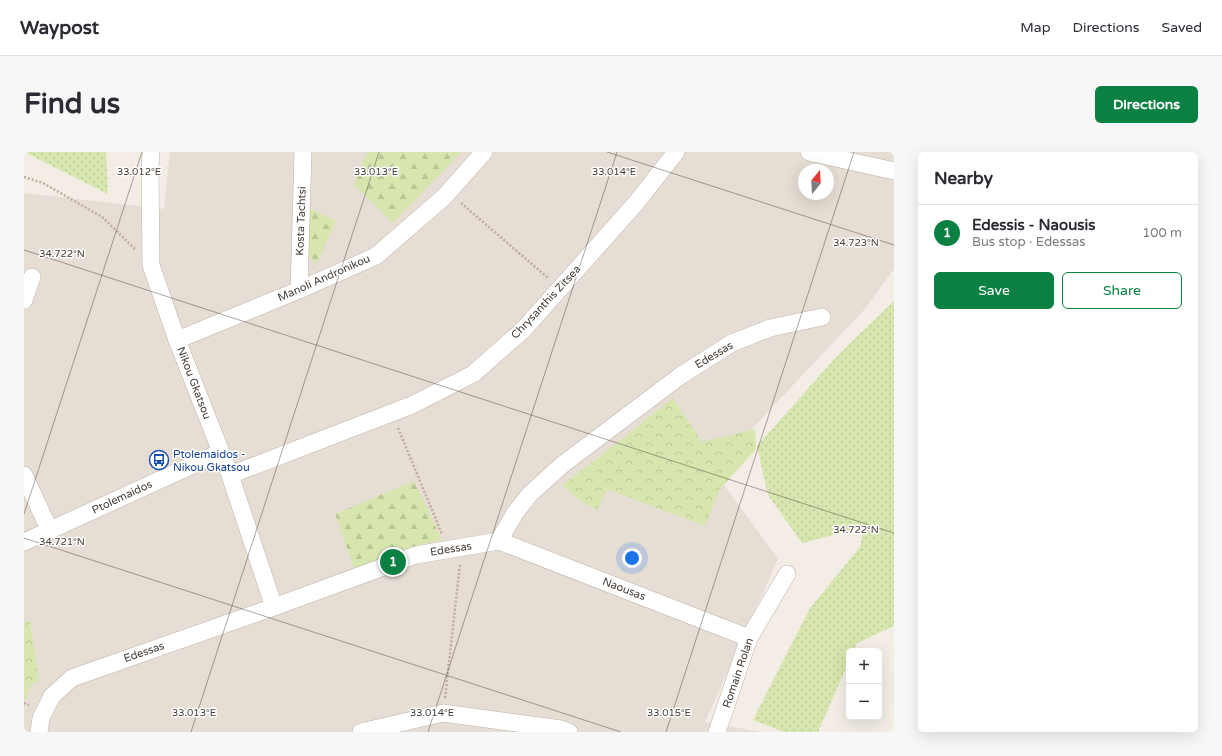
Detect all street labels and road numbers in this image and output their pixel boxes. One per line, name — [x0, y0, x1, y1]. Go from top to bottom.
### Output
street label: Kosta Tachtsi — [293, 186, 309, 256]
street label: Manoli Andronikou — [276, 252, 372, 304]
street label: Chrysanthis Zitsea — [509, 262, 583, 342]
street label: Edessas — [693, 339, 735, 371]
street label: Nikou Gkatsou — [174, 345, 214, 421]
street label: Ptolemaidos — [90, 477, 154, 517]
street label: Edessas — [429, 539, 473, 559]
street label: Naousas — [601, 575, 647, 603]
street label: Romain Rolan — [720, 636, 756, 710]
street label: Edessas — [122, 639, 166, 665]

